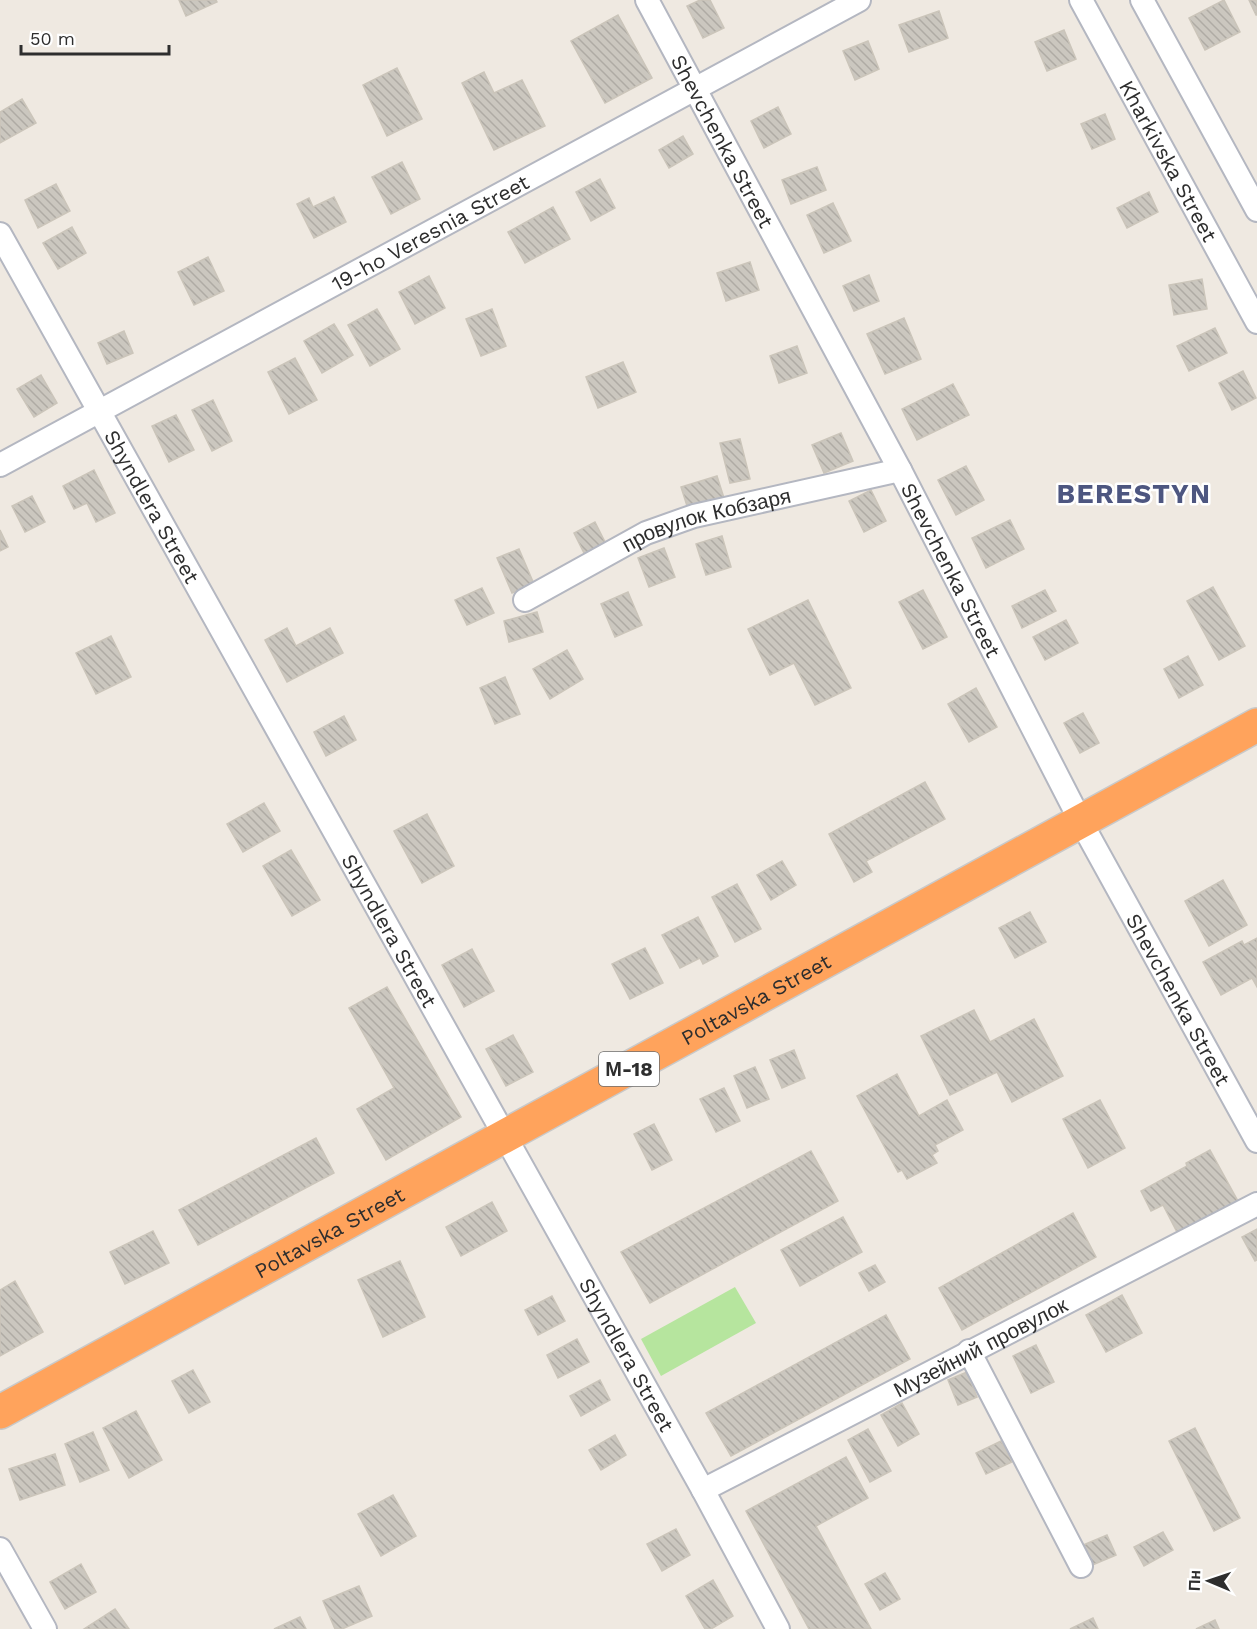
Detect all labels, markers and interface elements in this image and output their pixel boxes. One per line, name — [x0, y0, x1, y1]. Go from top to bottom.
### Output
scale bar — [21, 18, 170, 56]
text: 50 m — [30, 28, 75, 49]
street label: Shevchenka Street — [666, 50, 780, 232]
street label: Kharkivska Street — [1115, 76, 1223, 246]
street label: 19-ho Veresnia Street — [327, 169, 533, 296]
street label: Shyndlera Street — [100, 425, 205, 588]
street label: Shevchenka Street — [896, 478, 1007, 661]
district label: BERESTYN — [1057, 478, 1211, 510]
street label: провулок Кобзаря — [617, 482, 793, 557]
street label: Shyndlera Street — [337, 849, 443, 1012]
street label: Shevchenka Street — [1121, 909, 1236, 1090]
street label: Poltavska Street — [676, 948, 835, 1050]
road number: М-18 — [599, 1052, 659, 1086]
street label: Poltavska Street — [250, 1181, 408, 1283]
street label: Shyndlera Street — [574, 1273, 680, 1436]
street label: Музейний провулок — [889, 1291, 1072, 1402]
north arrow — [1179, 1551, 1239, 1611]
text: Пн — [1185, 1570, 1204, 1591]

